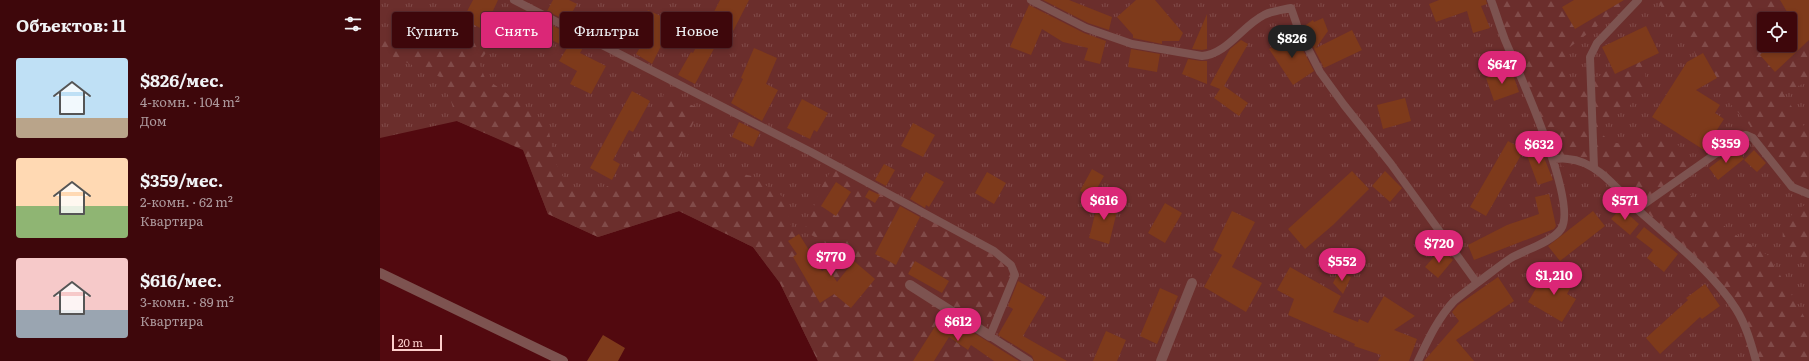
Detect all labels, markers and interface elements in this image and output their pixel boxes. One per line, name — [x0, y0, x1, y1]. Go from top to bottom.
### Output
text: Объектов: 11 — [16, 12, 126, 37]
chip: Купить — [392, 12, 473, 48]
chip: Снять — [481, 12, 552, 48]
chip: Фильтры — [560, 12, 653, 48]
chip: Новое — [661, 12, 732, 48]
map controls — [1757, 12, 1797, 52]
button: locate — [1757, 12, 1797, 52]
icon: filters — [342, 13, 364, 35]
pin: $826 — [1268, 25, 1316, 59]
text: $826 — [1277, 28, 1307, 47]
pin: $647 — [1478, 51, 1526, 85]
text: $647 — [1487, 54, 1517, 73]
text: $826/мес. — [140, 67, 224, 92]
icon: home — [48, 74, 96, 122]
text: 4-комн. · 104 m² — [140, 92, 240, 111]
text: Дом — [140, 111, 167, 130]
pin: $359 — [1702, 130, 1750, 164]
pin: $632 — [1515, 131, 1563, 165]
text: $359 — [1711, 133, 1741, 152]
text: $632 — [1524, 134, 1554, 153]
text: $359/мес. — [140, 167, 223, 192]
icon: home — [48, 174, 96, 222]
pin: $616 — [1080, 187, 1128, 221]
pin: $571 — [1601, 187, 1649, 221]
text: $616 — [1090, 190, 1118, 209]
text: $571 — [1611, 190, 1639, 209]
text: 2-комн. · 62 m² — [140, 192, 233, 211]
text: Квартира — [140, 211, 203, 230]
pin: $720 — [1415, 230, 1463, 264]
text: $720 — [1424, 233, 1454, 252]
pin: $770 — [807, 243, 855, 277]
text: $770 — [816, 246, 846, 265]
pin: $552 — [1318, 248, 1366, 282]
text: $552 — [1328, 251, 1356, 270]
pin: $1,210 — [1521, 262, 1587, 296]
text: $1,210 — [1535, 265, 1573, 284]
text: $616/мес. — [140, 267, 222, 292]
icon: home — [48, 274, 96, 322]
text: 3-комн. · 89 m² — [140, 292, 234, 311]
pin: $612 — [934, 308, 982, 342]
text: Квартира — [140, 311, 203, 330]
text: $612 — [944, 311, 972, 330]
scale bar — [392, 333, 442, 352]
text: 20 m — [398, 334, 423, 350]

